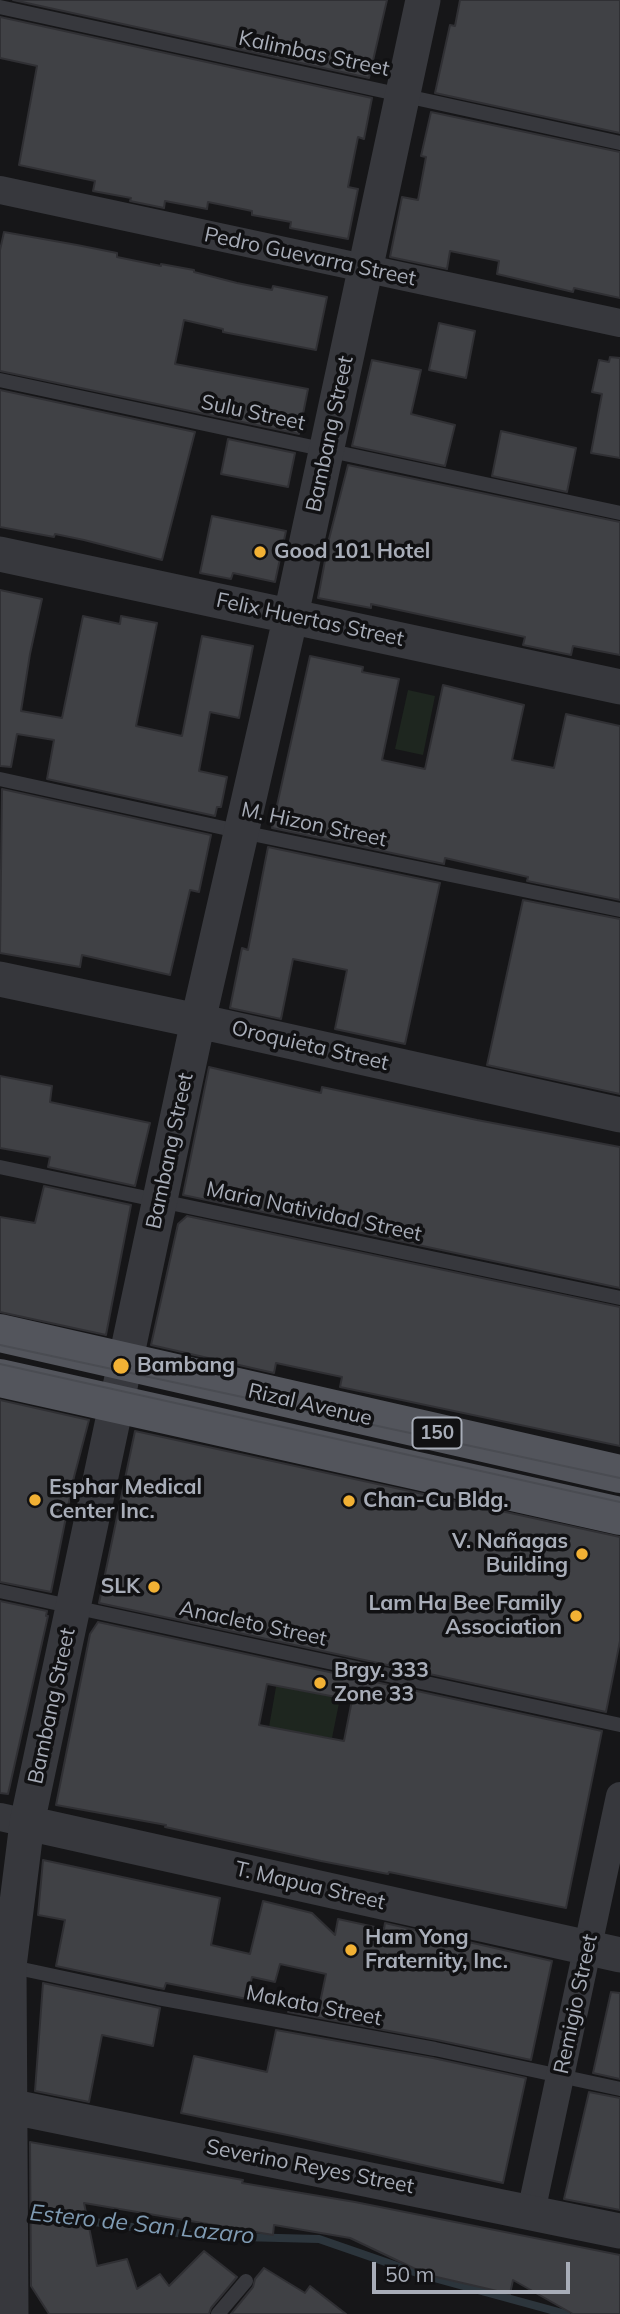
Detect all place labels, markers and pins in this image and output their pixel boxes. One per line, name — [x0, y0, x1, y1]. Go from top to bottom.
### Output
place label: Good 101 Hotel — [274, 539, 430, 565]
marker: Good 101 Hotel — [252, 544, 268, 560]
place label: Bambang — [137, 1353, 235, 1379]
marker: Bambang — [111, 1356, 131, 1376]
place label: Esphar Medical Center Inc. — [49, 1475, 202, 1525]
place label: Chan-Cu Bldg. — [363, 1488, 509, 1514]
marker: Esphar Medical Center Inc. — [27, 1492, 43, 1508]
marker: Chan-Cu Bldg. — [341, 1493, 357, 1509]
place label: V. Nañagas Building — [452, 1529, 568, 1579]
marker: V. Nañagas Building — [574, 1546, 590, 1562]
place label: SLK — [101, 1574, 140, 1600]
marker: SLK — [146, 1579, 162, 1595]
place label: Lam Ha Bee Family Association — [368, 1591, 562, 1641]
marker: Lam Ha Bee Family Association — [568, 1608, 584, 1624]
place label: Brgy. 333 Zone 33 — [334, 1658, 429, 1708]
marker: Brgy. 333 Zone 33 — [312, 1675, 328, 1691]
place label: Ham Yong Fraternity, Inc. — [365, 1925, 508, 1975]
marker: Ham Yong Fraternity, Inc. — [343, 1942, 359, 1958]

